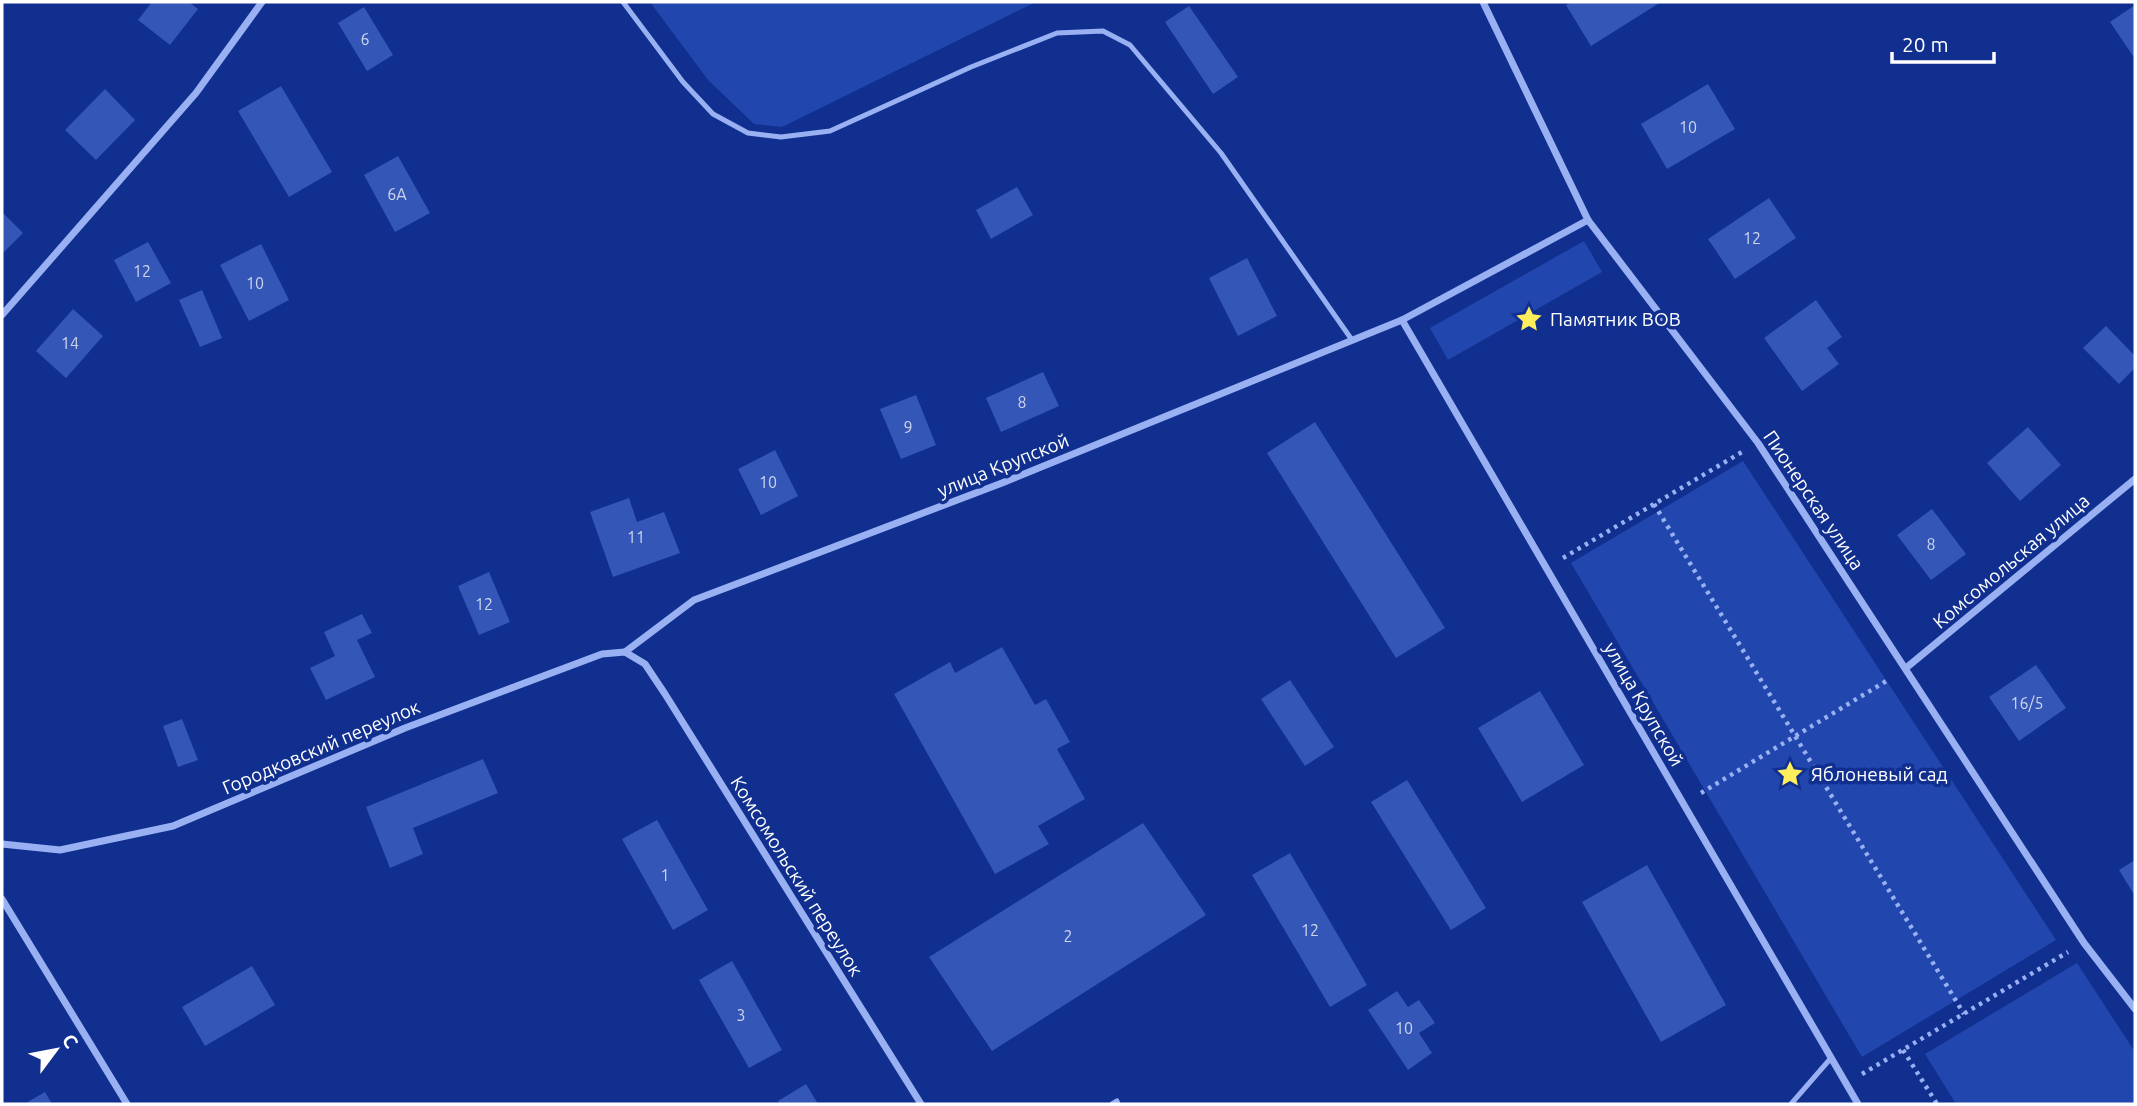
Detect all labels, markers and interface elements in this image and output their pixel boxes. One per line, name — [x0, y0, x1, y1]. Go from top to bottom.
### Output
scale bar — [1892, 21, 1994, 65]
house number: 6 — [360, 30, 370, 48]
text: 20 m — [1902, 32, 1949, 56]
house number: 10 — [1679, 118, 1697, 136]
house number: 6А — [387, 185, 407, 203]
house number: 12 — [1743, 229, 1761, 247]
house number: 12 — [133, 262, 151, 280]
house number: 10 — [246, 274, 264, 292]
place icon: Памятник ВОВ — [1514, 304, 1544, 334]
place label: Памятник ВОВ — [1550, 308, 1681, 330]
house number: 14 — [61, 334, 79, 352]
house number: 8 — [1017, 393, 1027, 411]
house number: 9 — [903, 418, 913, 436]
street label: Пионерская улица — [1759, 426, 1869, 574]
street label: улица Крупской — [934, 429, 1072, 501]
house number: 10 — [759, 473, 777, 491]
street label: Комсомольская улица — [1928, 489, 2094, 633]
house number: 11 — [627, 528, 645, 546]
house number: 8 — [1926, 535, 1936, 553]
house number: 12 — [475, 595, 493, 613]
street label: улица Крупской — [1600, 638, 1688, 770]
house number: 16/5 — [2011, 694, 2043, 712]
street label: Городковский переулок — [219, 695, 423, 799]
place icon: Яблоневый сад — [1775, 759, 1805, 789]
place label: Яблоневый сад — [1811, 763, 1948, 785]
street label: Комсомольский переулок — [726, 772, 868, 980]
house number: 1 — [660, 866, 670, 884]
house number: 12 — [1301, 921, 1319, 939]
house number: 2 — [1063, 927, 1073, 945]
house number: 3 — [736, 1006, 746, 1024]
north arrow — [21, 1015, 91, 1085]
house number: 10 — [1395, 1019, 1413, 1037]
text: С — [58, 1030, 83, 1052]

